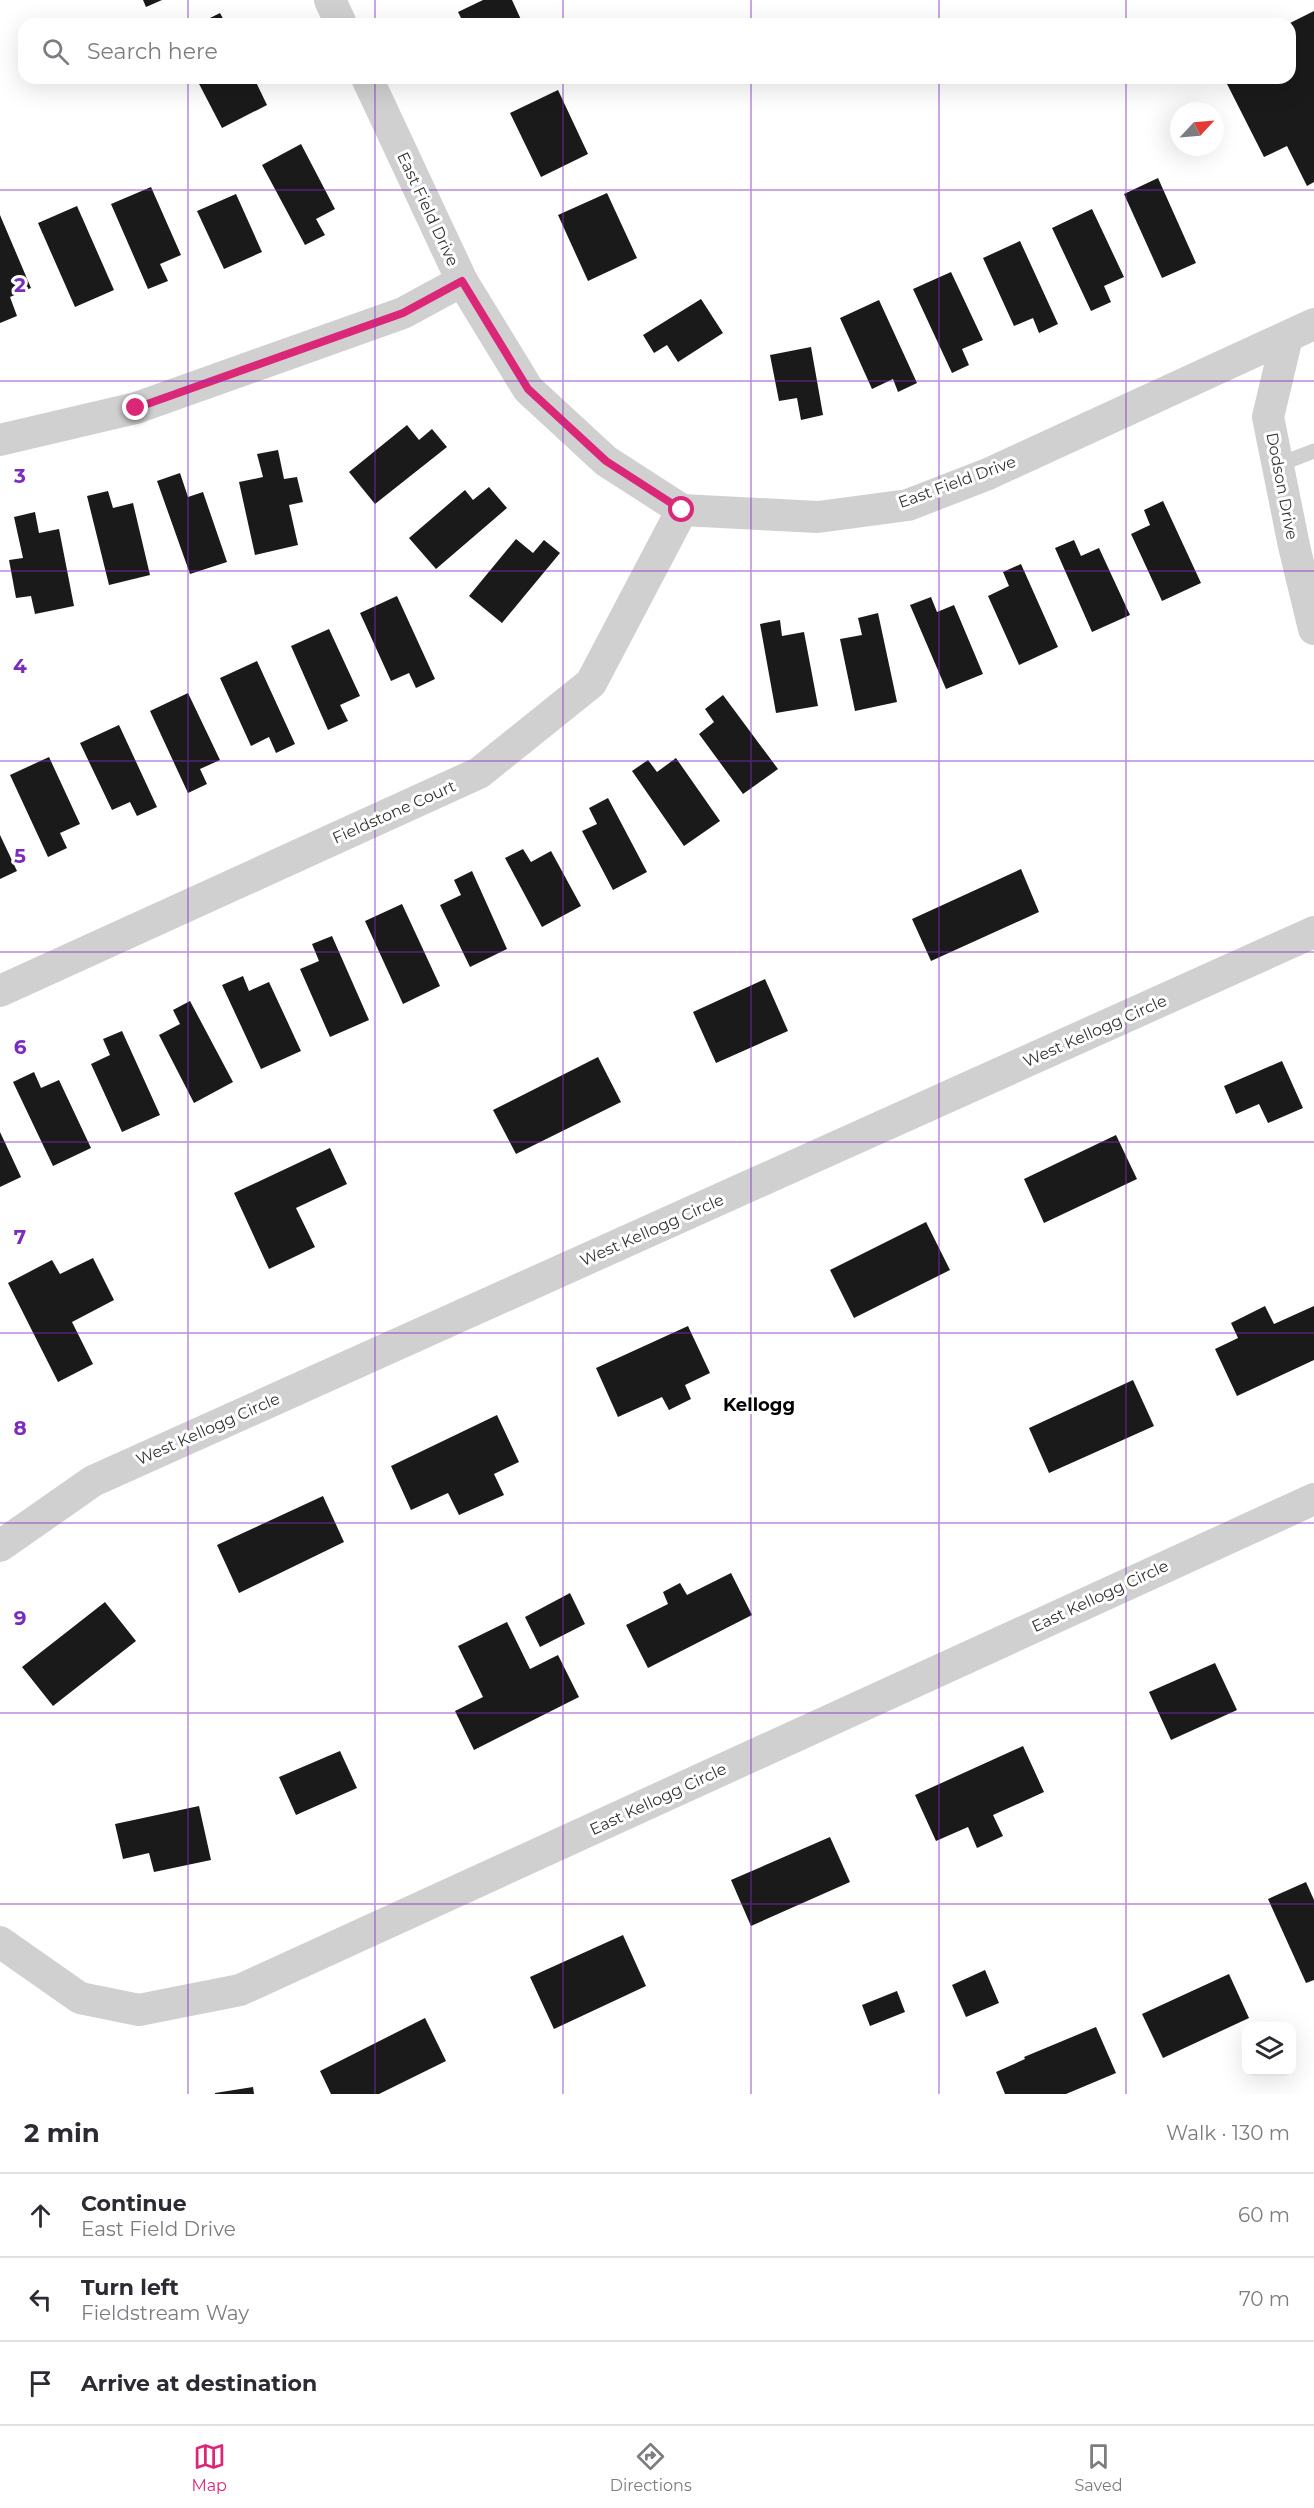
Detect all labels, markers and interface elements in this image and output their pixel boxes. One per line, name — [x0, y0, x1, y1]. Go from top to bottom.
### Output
search box — [18, 18, 1296, 84]
icon: search — [39, 35, 72, 68]
text: Search here — [87, 38, 218, 65]
north arrow — [1170, 102, 1224, 156]
street label: East Field Drive — [393, 149, 463, 269]
text: 2 — [14, 273, 26, 297]
route end — [122, 394, 148, 420]
street label: Dodson Drive — [1262, 431, 1302, 541]
street label: East Field Drive — [896, 452, 1018, 512]
text: 3 — [13, 464, 26, 488]
route start — [668, 496, 694, 522]
text: 4 — [13, 654, 27, 678]
street label: Fieldstone Court — [329, 776, 459, 848]
text: 5 — [14, 844, 26, 868]
street label: West Kellogg Circle — [1020, 991, 1170, 1071]
text: 6 — [14, 1035, 27, 1059]
street label: West Kellogg Circle — [577, 1190, 727, 1270]
text: 7 — [14, 1225, 26, 1249]
street label: West Kellogg Circle — [133, 1389, 283, 1469]
district label: Kellogg — [723, 1394, 795, 1416]
text: 8 — [13, 1416, 27, 1440]
street label: East Kellogg Circle — [1029, 1556, 1171, 1636]
text: 9 — [14, 1606, 26, 1630]
street label: East Kellogg Circle — [587, 1759, 729, 1839]
map controls — [1242, 2022, 1296, 2076]
button: layers — [1242, 2022, 1296, 2076]
text: 2 min — [24, 2117, 100, 2149]
text: Walk · 130 m — [1166, 2121, 1290, 2145]
text: Continue — [81, 2190, 187, 2217]
icon: ahead — [24, 2199, 57, 2232]
text: 60 m — [1238, 2203, 1290, 2227]
text: East Field Drive — [81, 2217, 236, 2241]
text: Turn left — [81, 2274, 179, 2301]
icon: left — [24, 2283, 57, 2316]
text: 70 m — [1239, 2287, 1290, 2311]
text: Fieldstream Way — [81, 2301, 249, 2325]
icon: arrive — [24, 2367, 57, 2400]
text: Arrive at destination — [81, 2370, 317, 2397]
tab: Map — [191, 2440, 227, 2495]
tab: Directions — [610, 2440, 692, 2495]
tab: Saved — [1075, 2440, 1123, 2495]

